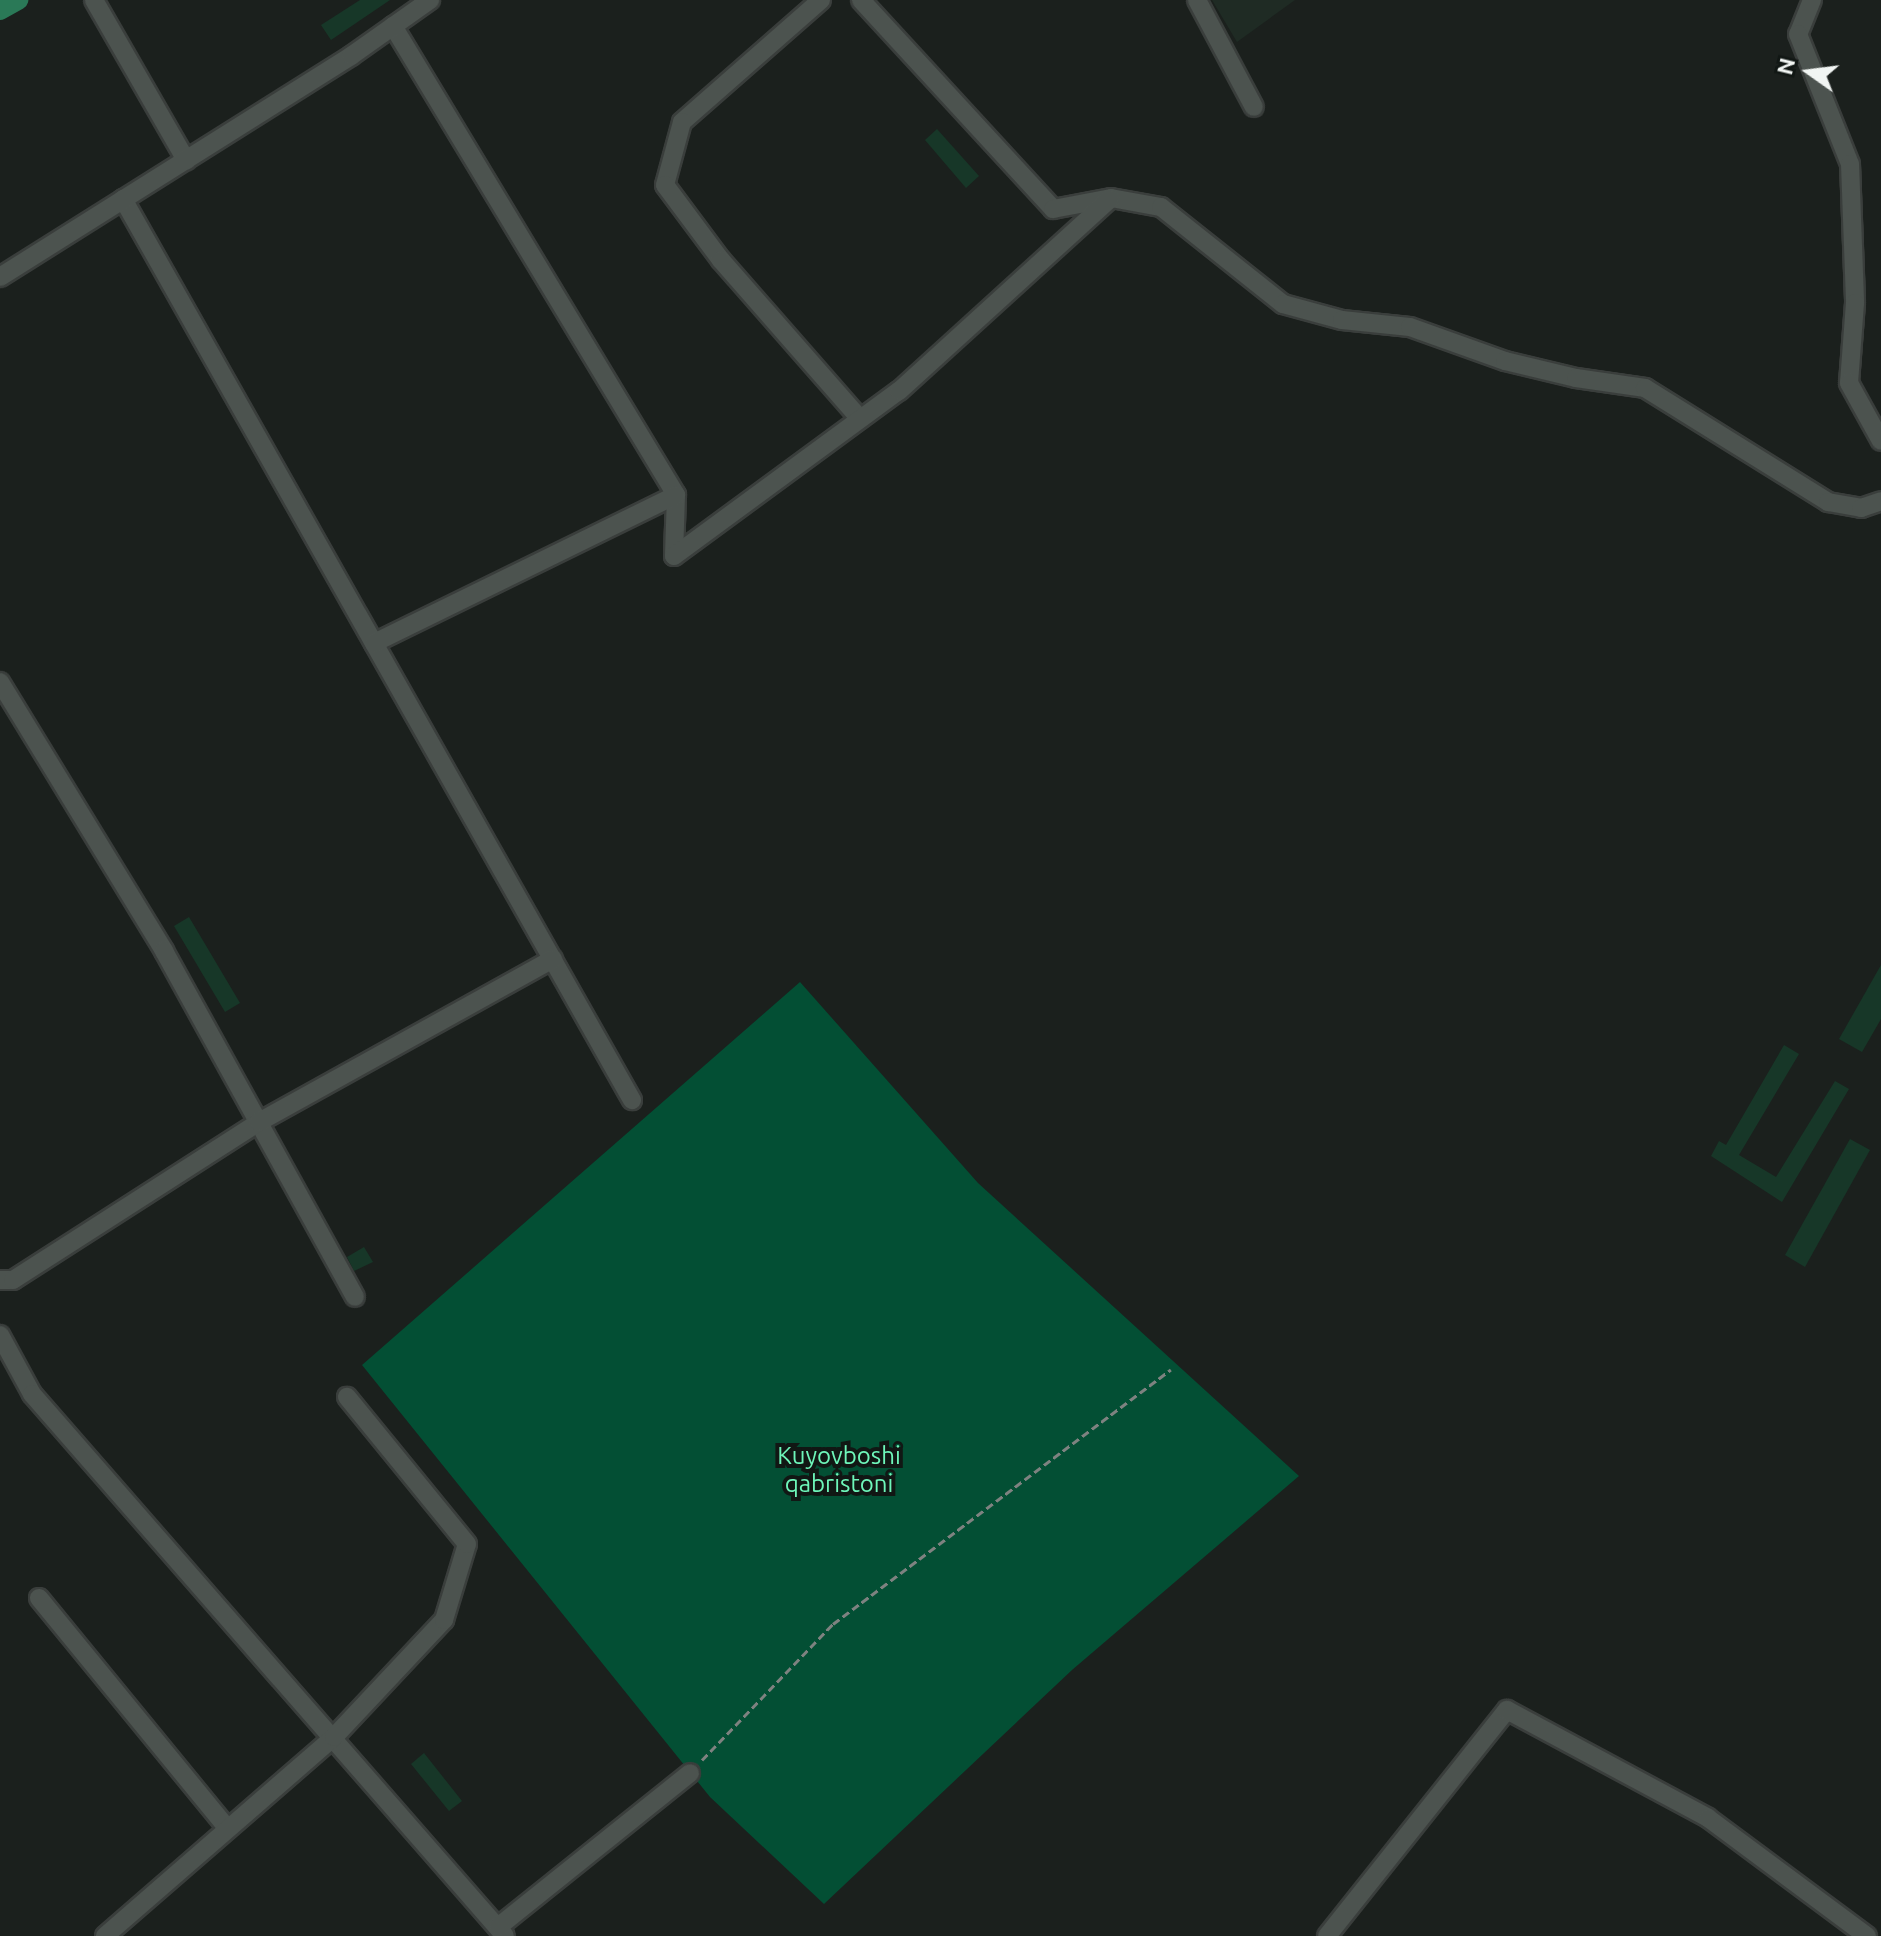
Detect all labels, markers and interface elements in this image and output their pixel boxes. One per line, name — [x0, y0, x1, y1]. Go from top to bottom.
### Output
north arrow — [1769, 32, 1849, 112]
text: N — [1771, 55, 1799, 77]
park label: Kuyovboshi qabristoni — [777, 1442, 901, 1498]

